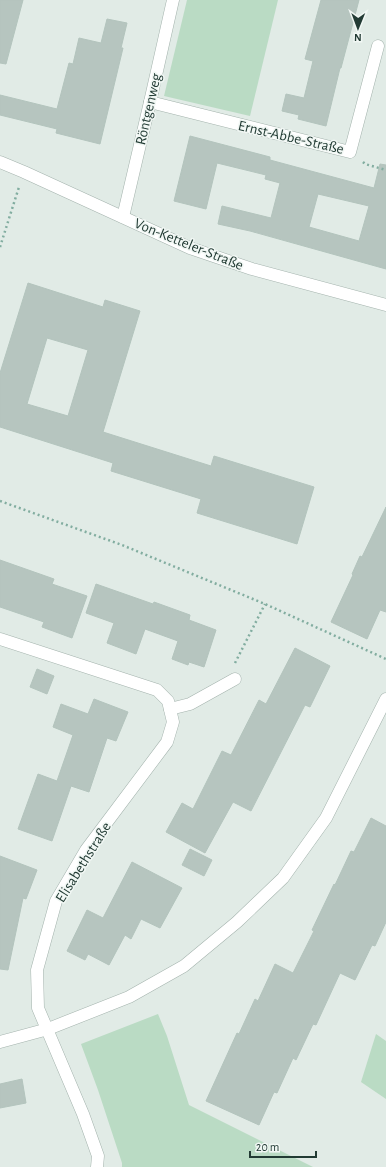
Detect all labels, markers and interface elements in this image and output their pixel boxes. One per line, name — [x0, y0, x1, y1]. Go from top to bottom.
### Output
north arrow — [338, 8, 378, 48]
text: N — [354, 32, 362, 43]
street label: Röntgenweg — [133, 71, 164, 146]
street label: Ernst-Abbe-Straße — [237, 118, 345, 157]
street label: Von-Ketteler-Straße — [132, 216, 246, 273]
street label: Elisabethstraße — [53, 819, 114, 905]
scale bar — [250, 1133, 316, 1159]
text: 20 m — [256, 1141, 279, 1153]

